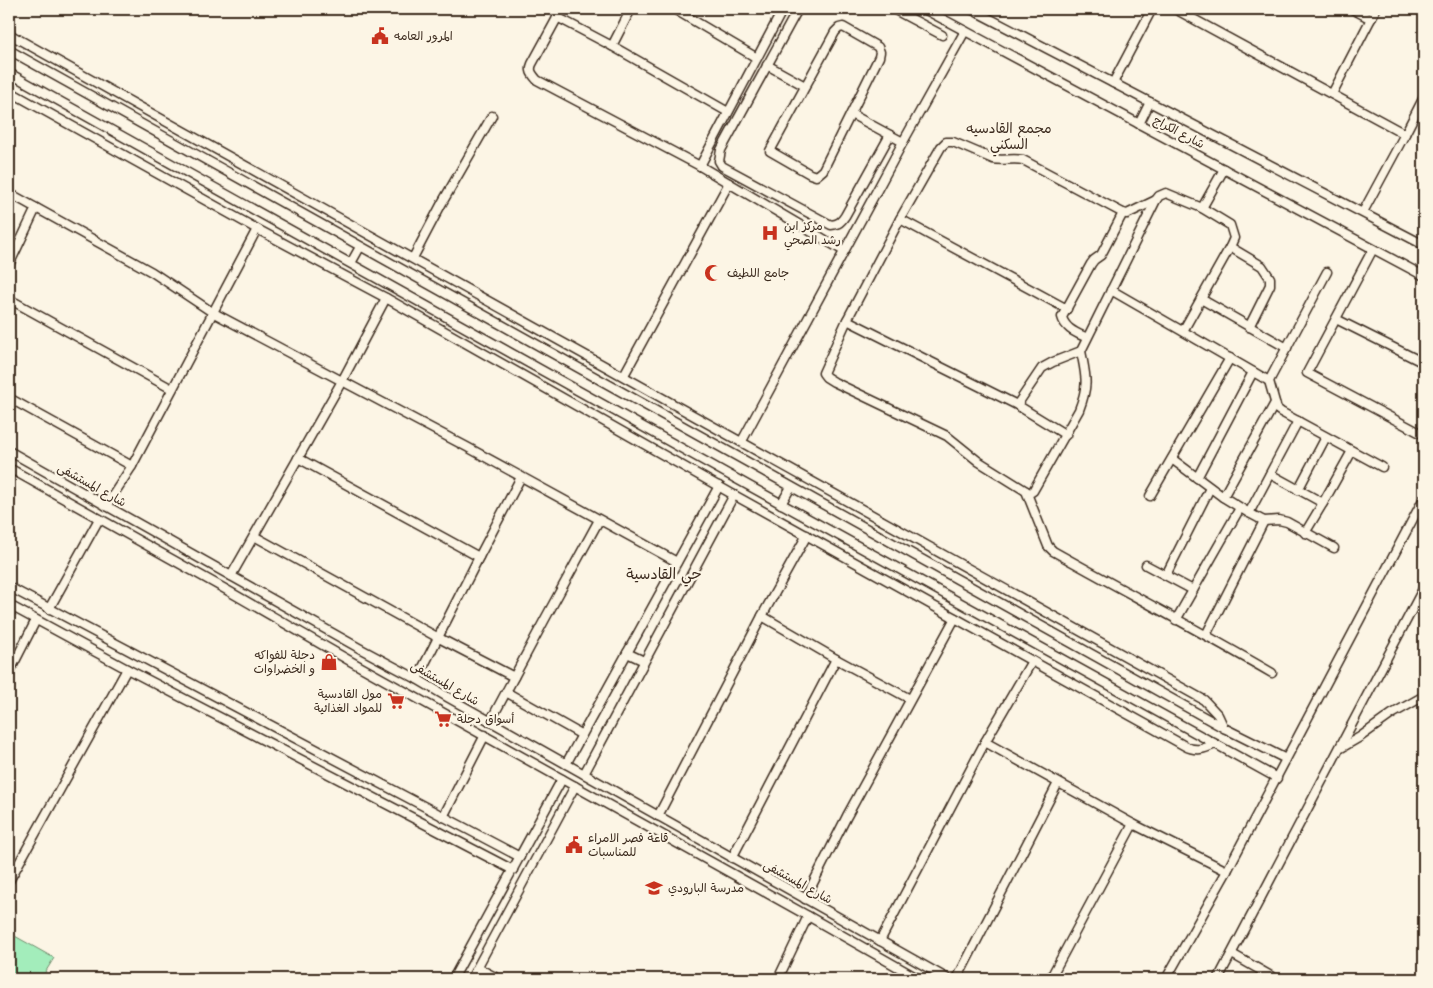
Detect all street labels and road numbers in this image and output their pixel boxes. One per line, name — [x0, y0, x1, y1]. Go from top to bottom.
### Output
street label: شارع الكراج — [1150, 111, 1208, 153]
street label: شارع المستشفى — [54, 459, 130, 511]
street label: شارع المستشفى — [407, 656, 483, 710]
street label: شارع المستشفى — [760, 856, 836, 908]

